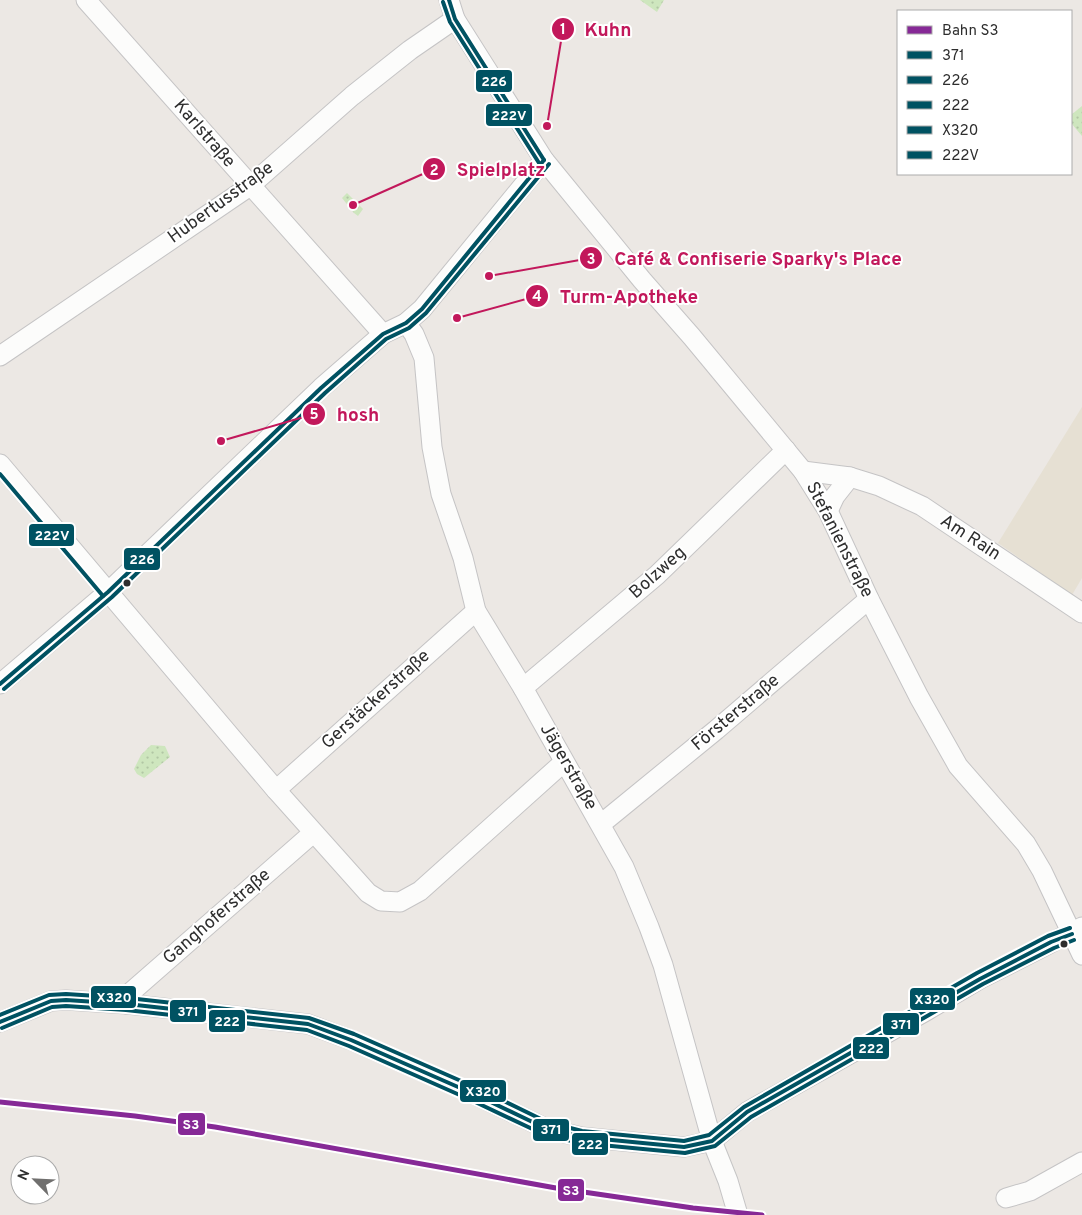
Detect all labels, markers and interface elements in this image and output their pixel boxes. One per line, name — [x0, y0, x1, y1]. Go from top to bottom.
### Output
legend — [897, 10, 1072, 175]
callout: Kuhn — [550, 12, 642, 46]
text: Kuhn — [585, 19, 631, 43]
text: 1 — [560, 21, 566, 40]
text: Bahn S3 — [942, 22, 999, 41]
text: 371 — [942, 47, 965, 66]
line badge: 226 — [475, 69, 513, 93]
text: 226 — [942, 72, 969, 91]
text: 226 — [481, 74, 507, 91]
street label: Karlstraße — [168, 95, 240, 173]
text: 222 — [942, 97, 970, 116]
line badge: 222V — [485, 103, 533, 127]
text: 222V — [491, 108, 527, 125]
text: X320 — [942, 122, 978, 141]
text: 222V — [942, 147, 979, 166]
callout: Spielplatz — [422, 152, 555, 186]
street label: Hubertusstraße — [164, 157, 278, 249]
text: Spielplatz — [457, 159, 545, 183]
text: 2 — [429, 162, 439, 181]
callout: Café & Confiserie Sparky's Place — [579, 241, 911, 275]
text: Café & Confiserie Sparky's Place — [614, 248, 902, 272]
text: 3 — [587, 251, 596, 270]
callout: Turm-Apotheke — [525, 279, 708, 313]
text: Turm-Apotheke — [560, 286, 698, 310]
text: 4 — [532, 288, 542, 307]
callout: hosh — [302, 397, 389, 431]
text: hosh — [337, 404, 379, 428]
text: 5 — [309, 406, 319, 425]
street label: Stefanienstraße — [800, 478, 878, 602]
street label: Am Rain — [935, 510, 1005, 566]
line badge: 222V — [28, 523, 75, 547]
text: 222V — [34, 528, 70, 545]
street label: Bolzweg — [625, 542, 691, 604]
line badge: 226 — [123, 547, 161, 571]
text: 226 — [129, 552, 155, 569]
unlabelled marker — [122, 578, 132, 588]
street label: Gerstäckerstraße — [317, 645, 435, 755]
street label: Försterstraße — [687, 669, 785, 757]
street label: Jägerstraße — [534, 720, 602, 814]
street label: Ganghoferstraße — [158, 864, 276, 970]
unlabelled marker — [1059, 939, 1069, 949]
line badge: X320 — [90, 985, 137, 1009]
line badge: X320 — [909, 987, 956, 1011]
text: X320 — [96, 990, 132, 1007]
text: X320 — [914, 992, 950, 1009]
line badge: 371 — [169, 999, 207, 1023]
text: 371 — [177, 1004, 199, 1021]
line badge: 222 — [208, 1009, 246, 1033]
line badge: 371 — [882, 1012, 920, 1036]
text: 222 — [214, 1014, 240, 1031]
text: 371 — [890, 1017, 912, 1034]
line badge: 222 — [852, 1036, 890, 1060]
text: 222 — [858, 1041, 884, 1058]
line badge: X320 — [459, 1079, 507, 1103]
text: X320 — [465, 1084, 501, 1101]
line badge: S3 — [177, 1112, 206, 1136]
text: S3 — [183, 1117, 199, 1134]
line badge: 371 — [532, 1118, 570, 1142]
text: 371 — [540, 1122, 562, 1139]
line badge: 222 — [571, 1132, 609, 1156]
text: 222 — [577, 1137, 603, 1154]
north arrow — [10, 1155, 60, 1205]
text: N — [15, 1167, 34, 1183]
line badge: S3 — [557, 1178, 585, 1202]
text: S3 — [563, 1183, 579, 1200]

